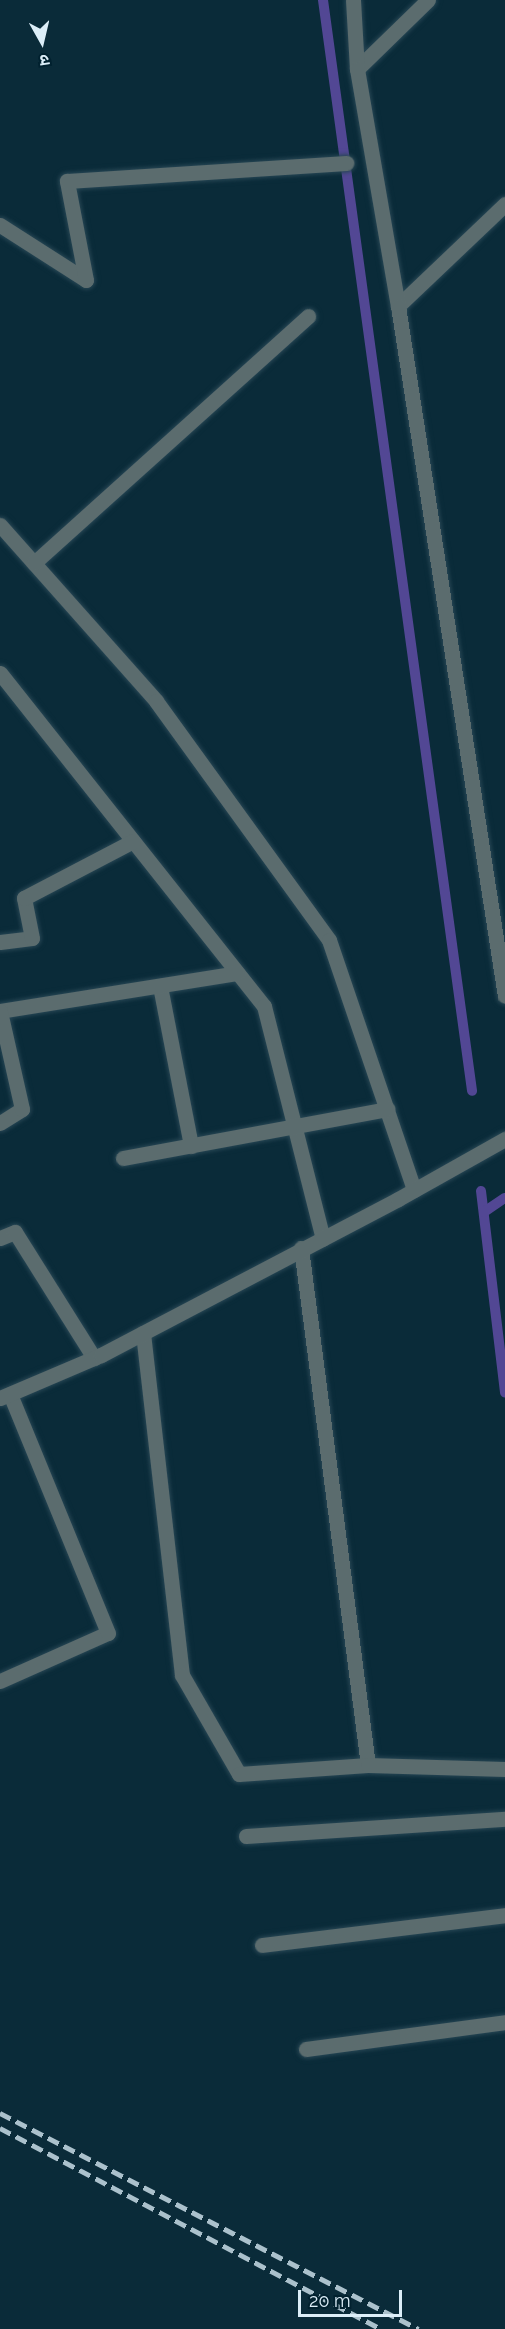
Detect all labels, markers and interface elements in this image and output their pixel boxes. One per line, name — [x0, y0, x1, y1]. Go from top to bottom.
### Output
north arrow — [12, 12, 72, 72]
text: उ — [39, 50, 51, 70]
scale bar — [301, 2278, 404, 2316]
text: 20 m — [309, 2290, 351, 2311]

